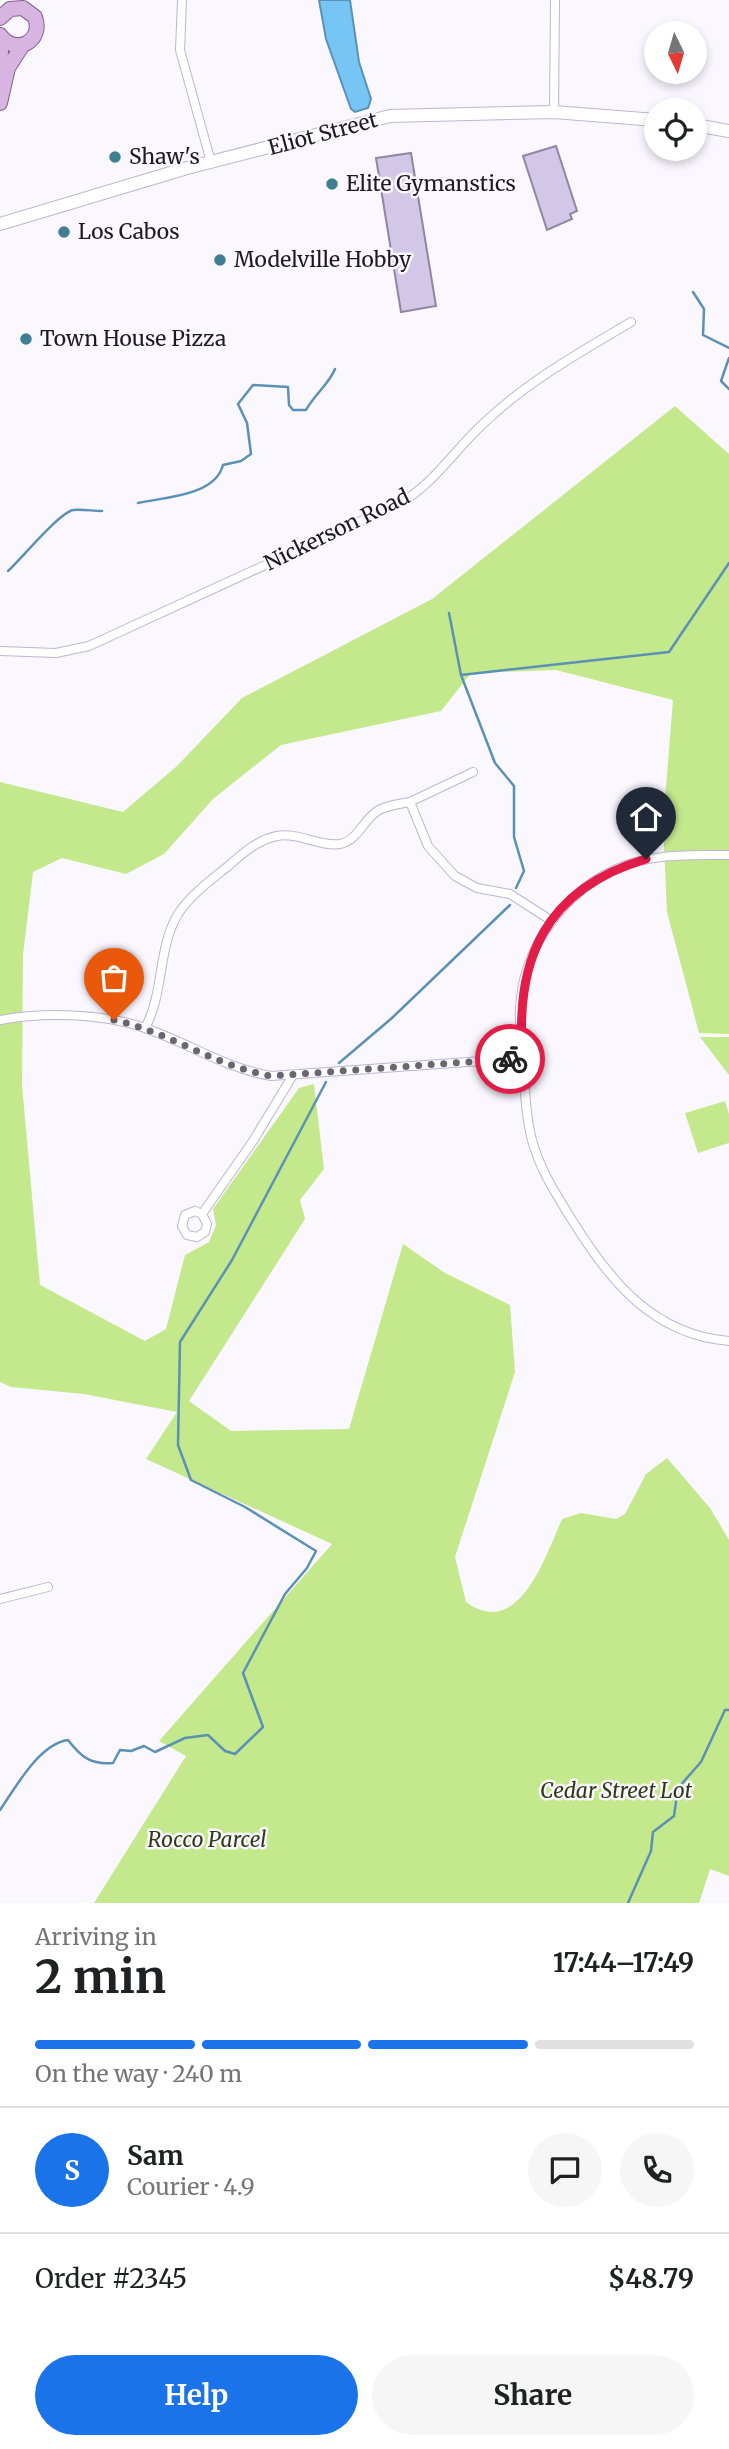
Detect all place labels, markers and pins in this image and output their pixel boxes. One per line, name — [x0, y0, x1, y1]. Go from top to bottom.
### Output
place label: Shaw's — [129, 143, 200, 170]
marker: Shaw's — [107, 149, 123, 165]
place label: Elite Gymanstics — [346, 170, 516, 197]
marker: Elite Gymanstics — [324, 176, 340, 192]
place label: Los Cabos — [78, 218, 179, 245]
marker: Los Cabos — [56, 224, 72, 240]
place label: Modelville Hobby — [234, 246, 412, 273]
marker: Modelville Hobby — [212, 252, 228, 268]
place label: Town House Pizza — [40, 325, 226, 352]
marker: Town House Pizza — [18, 331, 34, 347]
pin — [616, 787, 676, 859]
pin — [84, 948, 144, 1020]

